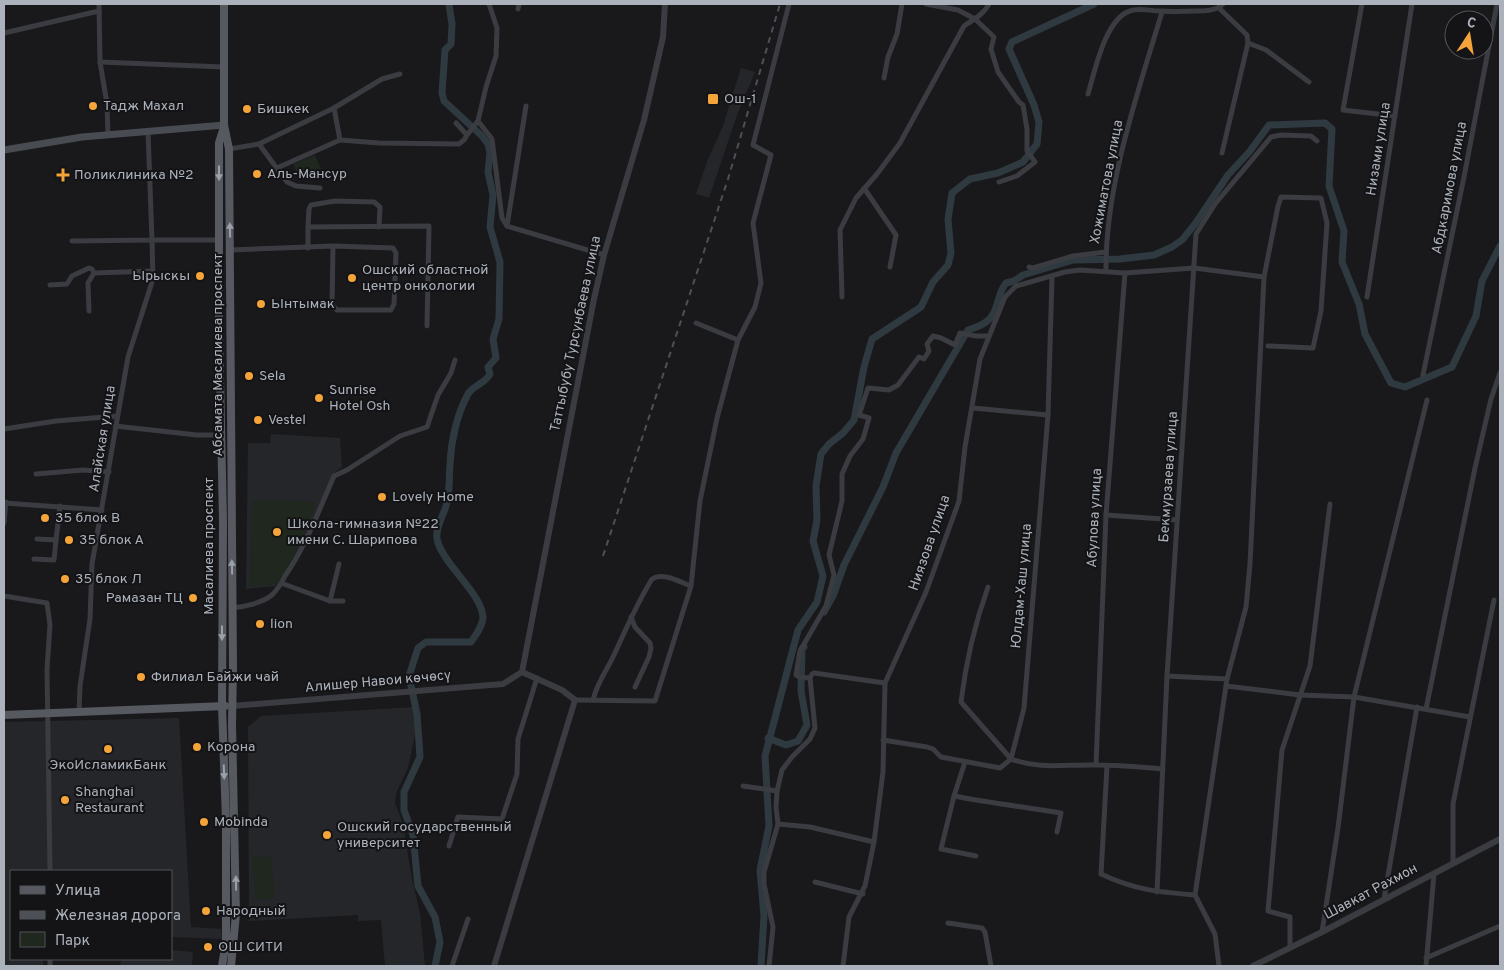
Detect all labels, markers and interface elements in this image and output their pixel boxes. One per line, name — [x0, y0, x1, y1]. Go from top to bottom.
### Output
north arrow — [1444, 10, 1494, 60]
text: С — [1465, 15, 1478, 33]
place label: Ош-1 — [724, 91, 756, 108]
marker: Ош-1 — [706, 92, 720, 106]
place label: Тадж Махал — [103, 98, 184, 115]
marker: Тадж Махал — [87, 100, 99, 112]
place label: Бишкек — [257, 101, 309, 118]
street label: Низами улица — [1363, 101, 1395, 197]
marker: Бишкек — [241, 103, 253, 115]
street label: Хожиматова улица — [1087, 118, 1127, 246]
street label: Абдкаримова улица — [1429, 120, 1471, 256]
one-way arrow — [215, 165, 223, 181]
place label: Аль-Мансур — [267, 166, 347, 183]
place label: Поликлиника №2 — [74, 167, 194, 184]
marker: Поликлиника №2 — [56, 168, 70, 182]
marker: Аль-Мансур — [251, 168, 263, 180]
one-way arrow — [225, 222, 233, 238]
street label: Таттыбубу Турсунбаева улица — [547, 234, 605, 434]
street label: Абсамата Масалиева проспект — [210, 253, 227, 457]
place label: Ошский областной центр онкологии — [362, 262, 489, 295]
place label: Ырыскы — [132, 268, 190, 285]
marker: Ырыскы — [194, 270, 206, 282]
marker: Ошский областной центр онкологии — [346, 272, 358, 284]
place label: Ынтымак — [271, 296, 335, 313]
marker: Ынтымак — [255, 298, 267, 310]
place label: Sela — [259, 368, 286, 385]
marker: Sela — [243, 370, 255, 382]
place label: Sunrise Hotel Osh — [329, 382, 390, 415]
street label: Алайская улица — [86, 384, 120, 494]
marker: Sunrise Hotel Osh — [313, 392, 325, 404]
street label: Бекмурзаева улица — [1156, 411, 1182, 543]
place label: Vestel — [268, 412, 306, 429]
marker: Vestel — [252, 414, 264, 426]
street label: Абулова улица — [1084, 468, 1106, 568]
street label: Масалиева проспект — [201, 477, 218, 615]
place label: Lovely Home — [392, 489, 474, 506]
marker: Lovely Home — [376, 491, 388, 503]
street label: Ниязова улица — [906, 493, 954, 593]
place label: 35 блок В — [55, 510, 120, 527]
marker: 35 блок В — [39, 512, 51, 524]
place label: Школа-гимназия №22 имени С. Шарипова — [287, 516, 439, 549]
street label: Юлдам-Хаш улица — [1008, 523, 1036, 649]
marker: Школа-гимназия №22 имени С. Шарипова — [271, 526, 283, 538]
place label: 35 блок А — [79, 532, 144, 549]
marker: 35 блок А — [63, 534, 75, 546]
one-way arrow — [228, 559, 236, 575]
place label: 35 блок Л — [75, 571, 142, 588]
marker: 35 блок Л — [59, 573, 71, 585]
place label: Рамазан ТЦ — [106, 590, 183, 607]
marker: Рамазан ТЦ — [187, 592, 199, 604]
place label: lion — [270, 616, 293, 633]
marker: lion — [254, 618, 266, 630]
one-way arrow — [218, 625, 226, 641]
street label: Алишер Навои көчөсү — [304, 667, 452, 697]
place label: Филиал Байжи чай — [151, 669, 279, 686]
marker: Филиал Байжи чай — [135, 671, 147, 683]
place label: Корона — [207, 739, 255, 756]
marker: Корона — [191, 741, 203, 753]
marker: ЭкоИсламикБанк — [102, 743, 114, 755]
place label: ЭкоИсламикБанк — [50, 757, 166, 774]
one-way arrow — [221, 765, 229, 781]
place label: Shanghai Restaurant — [75, 784, 144, 817]
marker: Shanghai Restaurant — [59, 794, 71, 806]
place label: Mobinda — [214, 814, 268, 831]
marker: Mobinda — [198, 816, 210, 828]
place label: Ошский государственный университет — [337, 819, 512, 852]
marker: Ошский государственный университет — [321, 829, 333, 841]
street label: Шавкат Рахмон — [1321, 860, 1421, 924]
legend — [10, 870, 172, 960]
one-way arrow — [231, 875, 239, 891]
text: Улица — [55, 882, 100, 901]
place label: Народный — [216, 903, 286, 920]
marker: Народный — [200, 905, 212, 917]
text: Железная дорога — [55, 907, 181, 926]
text: Парк — [55, 932, 90, 951]
place label: ОШ СИТИ — [218, 939, 283, 956]
marker: ОШ СИТИ — [202, 941, 214, 953]

